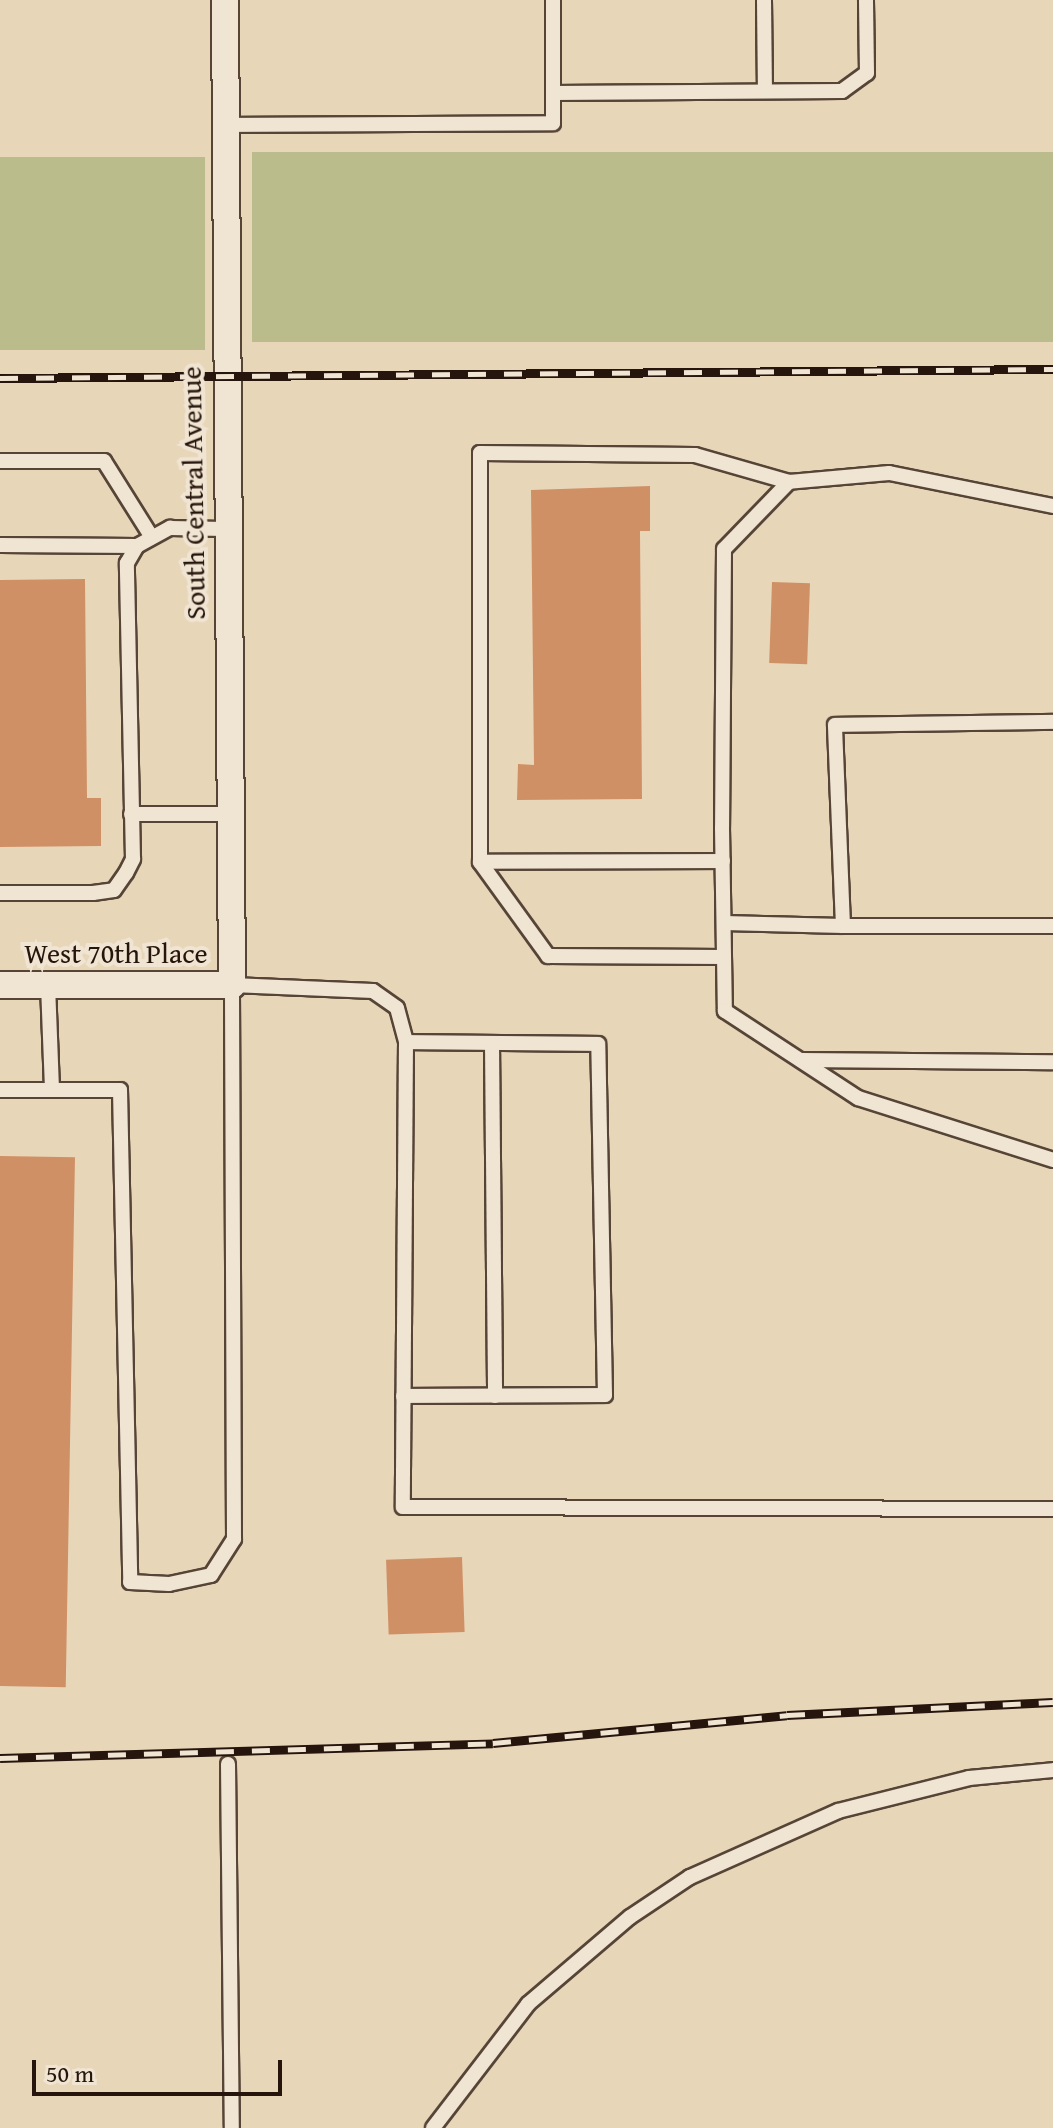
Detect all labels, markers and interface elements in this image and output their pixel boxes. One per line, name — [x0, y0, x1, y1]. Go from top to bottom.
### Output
street label: South Central Avenue — [174, 366, 212, 620]
street label: West 70th Place — [24, 936, 208, 970]
scale bar — [36, 2044, 286, 2094]
text: 50 m — [46, 2056, 94, 2091]

